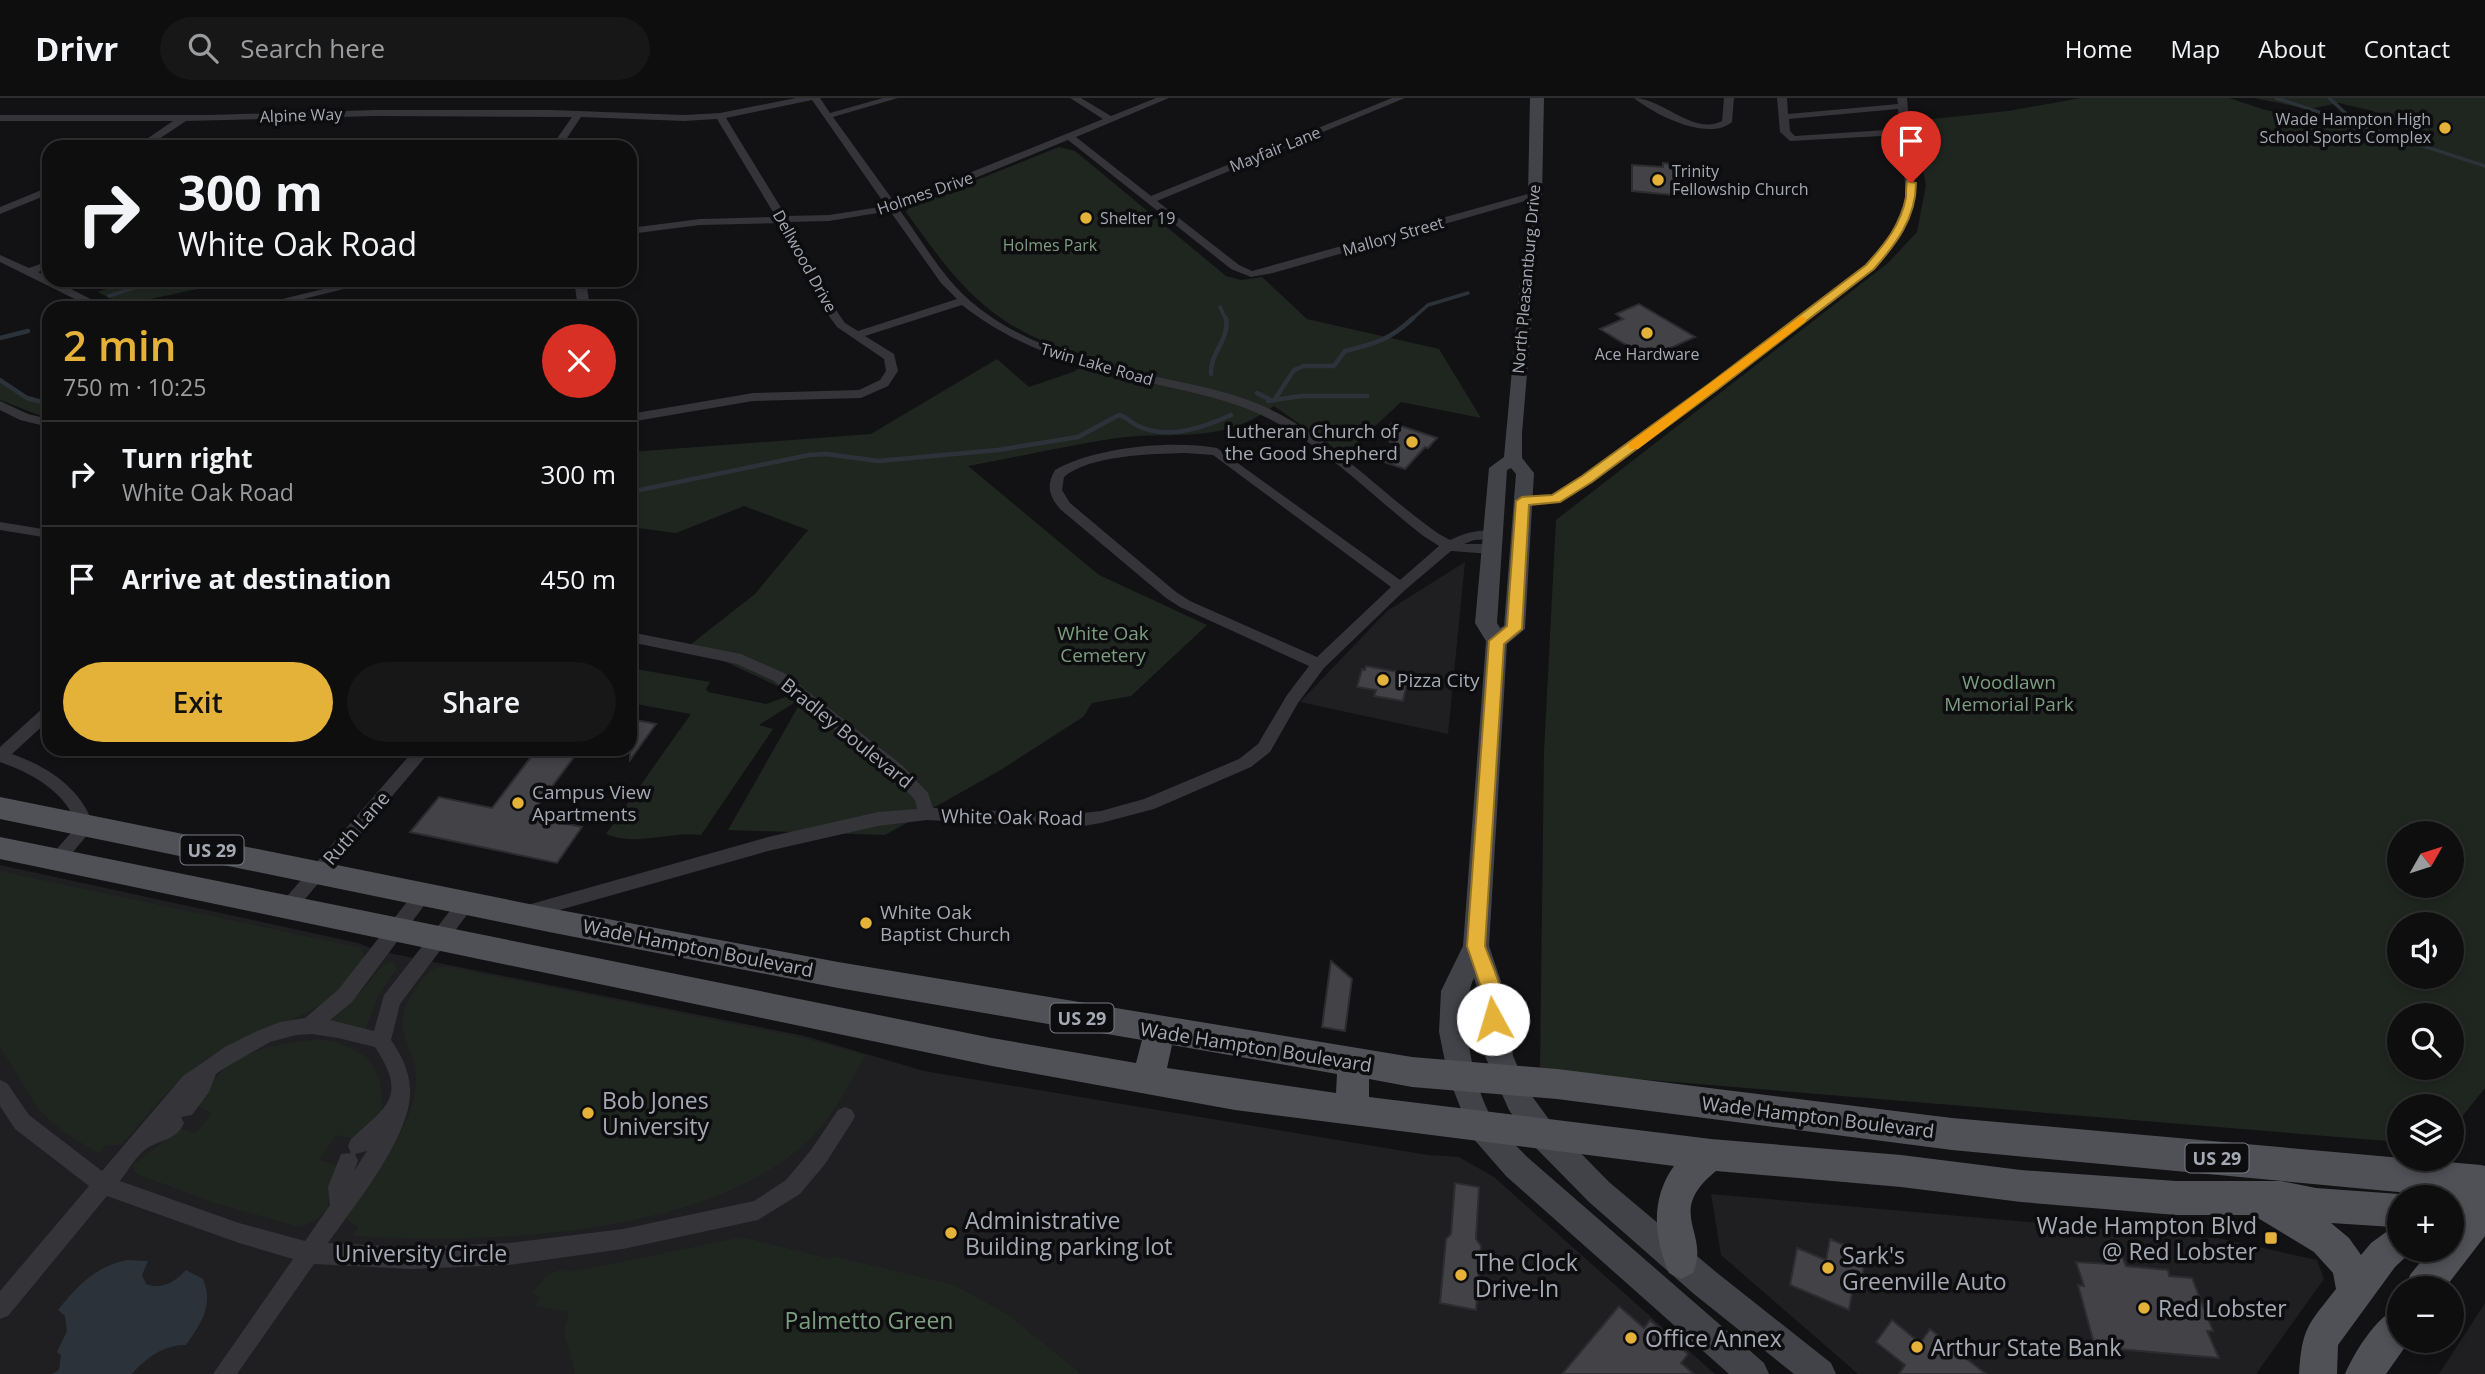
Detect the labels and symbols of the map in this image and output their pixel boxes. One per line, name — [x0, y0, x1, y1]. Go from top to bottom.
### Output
street label: Alpine Way — [259, 103, 344, 127]
place label: Wade Hampton High School Sports Complex — [2259, 108, 2432, 148]
pin — [1881, 111, 1941, 183]
marker: Wade Hampton High School Sports Complex — [2437, 120, 2453, 136]
street label: Mayfair Lane — [1226, 121, 1324, 177]
place label: Trinity Fellowship Church — [1672, 160, 1808, 200]
street label: Holmes Drive — [874, 166, 976, 220]
marker: Trinity Fellowship Church — [1650, 172, 1666, 188]
street label: North Pleasantburg Drive — [1507, 184, 1545, 374]
street label: Dellwood Drive — [768, 206, 842, 316]
place label: Shelter 19 — [1100, 207, 1175, 229]
marker: Shelter 19 — [1078, 210, 1094, 226]
street label: Mallory Street — [1340, 211, 1446, 261]
park label: Holmes Park — [1003, 234, 1098, 256]
marker: Ace Hardware — [1639, 325, 1655, 341]
street label: Twin Lake Road — [1038, 337, 1156, 391]
place label: Ace Hardware — [1595, 343, 1699, 365]
place label: Lutheran Church of the Good Shepherd — [1225, 418, 1400, 466]
marker: Lutheran Church of the Good Shepherd — [1404, 434, 1420, 450]
park label: White Oak Cemetery — [1057, 620, 1149, 668]
place label: Pizza City — [1397, 667, 1480, 693]
park label: Woodlawn Memorial Park — [1944, 669, 2074, 717]
street label: Bradley Boulevard — [776, 672, 918, 794]
marker: Pizza City — [1375, 672, 1391, 688]
place label: Campus View Apartments — [532, 779, 651, 827]
street label: Ruth Lane — [317, 786, 395, 870]
marker: Campus View Apartments — [510, 795, 526, 811]
street label: White Oak Road — [941, 803, 1083, 831]
north arrow — [2387, 821, 2464, 898]
road number: US 29 — [180, 836, 244, 864]
place label: White Oak Baptist Church — [880, 899, 1011, 947]
street label: Wade Hampton Boulevard — [581, 913, 815, 983]
marker: White Oak Baptist Church — [858, 915, 874, 931]
position arrow — [1456, 982, 1530, 1056]
road number: US 29 — [1050, 1003, 1114, 1032]
street label: Wade Hampton Boulevard — [1138, 1016, 1374, 1078]
place label: Bob Jones University — [602, 1084, 709, 1142]
street label: Wade Hampton Boulevard — [1700, 1090, 1936, 1144]
marker: Bob Jones University — [580, 1105, 596, 1121]
road number: US 29 — [2186, 1143, 2248, 1172]
place label: Administrative Building parking lot — [965, 1204, 1173, 1262]
place label: Wade Hampton Blvd @ Red Lobster — [2037, 1209, 2258, 1267]
marker: Administrative Building parking lot — [943, 1225, 959, 1241]
marker: Wade Hampton Blvd @ Red Lobster — [2263, 1230, 2279, 1246]
street label: University Circle — [335, 1237, 507, 1269]
place label: Sark's Greenville Auto — [1842, 1239, 2007, 1297]
place label: The Clock Drive-In — [1475, 1246, 1578, 1304]
marker: Sark's Greenville Auto — [1820, 1260, 1836, 1276]
marker: The Clock Drive-In — [1453, 1267, 1469, 1283]
place label: Red Lobster — [2158, 1292, 2287, 1324]
marker: Red Lobster — [2136, 1300, 2152, 1316]
park label: Palmetto Green — [785, 1304, 953, 1336]
place label: Office Annex — [1645, 1322, 1782, 1354]
marker: Office Annex — [1623, 1330, 1639, 1346]
place label: Arthur State Bank — [1931, 1331, 2121, 1363]
marker: Arthur State Bank — [1909, 1339, 1925, 1355]

